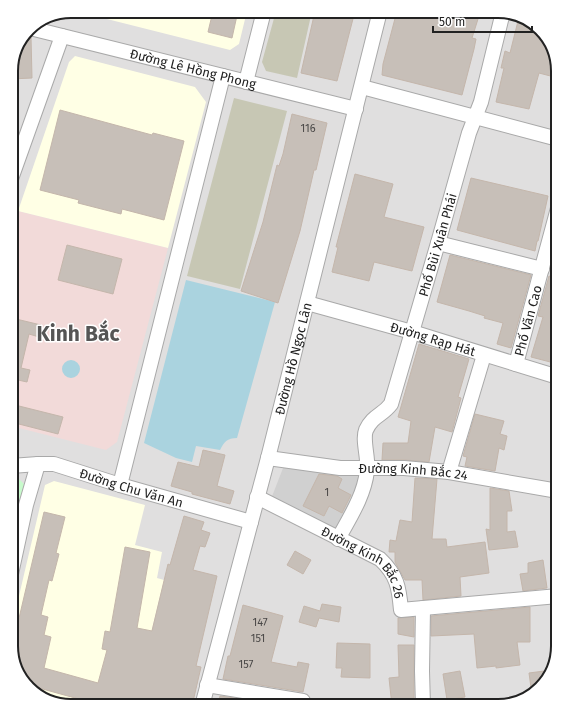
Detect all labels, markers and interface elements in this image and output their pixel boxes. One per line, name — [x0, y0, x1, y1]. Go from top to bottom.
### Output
scale bar — [433, 8, 532, 34]
text: 50 m — [439, 15, 465, 29]
street label: Đường Lê Hồng Phong — [128, 46, 258, 91]
house number: 116 — [300, 122, 316, 135]
street label: Phố Bùi Xuân Phái — [415, 191, 459, 298]
street label: Phố Văn Cao — [511, 284, 544, 358]
street label: Đường Hồ Ngọc Lân — [272, 301, 314, 416]
district label: Kinh Bắc — [37, 319, 119, 347]
street label: Đường Rạp Hát — [389, 319, 478, 359]
street label: Đường Kinh Bắc 24 — [359, 460, 469, 483]
street label: Đường Chu Văn An — [78, 465, 185, 510]
house number: 1 — [325, 486, 329, 499]
street label: Đường Kinh Bắc 26 — [319, 523, 407, 600]
house number: 147 — [252, 616, 268, 629]
house number: 151 — [251, 632, 265, 645]
house number: 157 — [239, 658, 254, 671]

